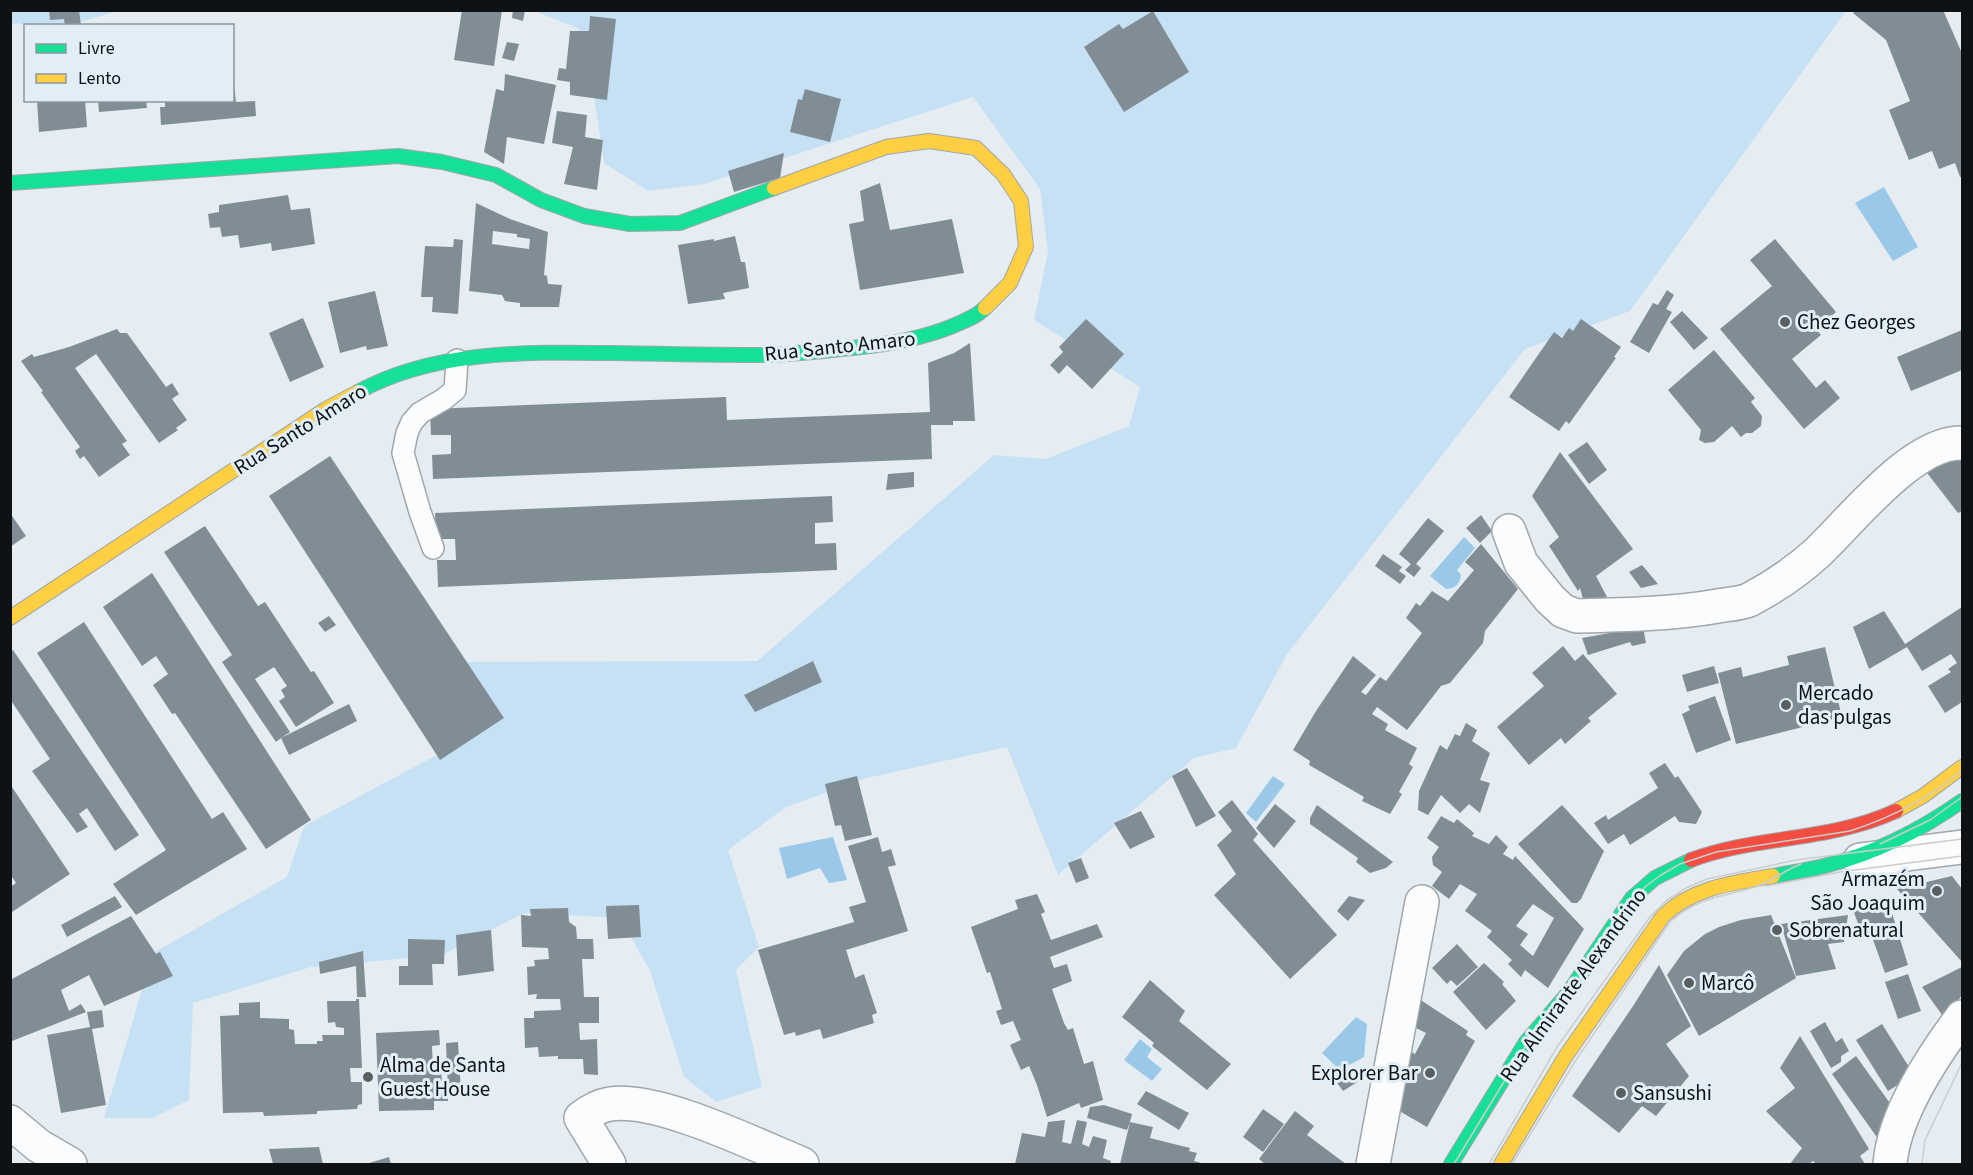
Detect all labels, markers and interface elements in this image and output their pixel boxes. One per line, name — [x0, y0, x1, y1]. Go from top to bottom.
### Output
legend — [24, 24, 234, 102]
text: Livre — [78, 36, 115, 61]
text: Lento — [78, 66, 121, 91]
place label: Chez Georges — [1797, 307, 1916, 337]
marker: Chez Georges — [1778, 315, 1792, 329]
street label: Rua Santo Amaro — [763, 323, 917, 369]
street label: Rua Santo Amaro — [228, 376, 372, 482]
place label: Mercado das pulgas — [1798, 678, 1891, 732]
marker: Mercado das pulgas — [1779, 698, 1793, 712]
place label: Armazém São Joaquim — [1810, 864, 1925, 918]
street label: Rua Almirante Alexandrino — [1492, 882, 1654, 1088]
marker: Armazém São Joaquim — [1930, 884, 1944, 898]
place label: Sobrenatural — [1789, 915, 1904, 945]
marker: Sobrenatural — [1770, 923, 1784, 937]
place label: Marcô — [1701, 968, 1754, 998]
marker: Marcô — [1682, 976, 1696, 990]
place label: Alma de Santa Guest House — [380, 1050, 506, 1104]
place label: Explorer Bar — [1311, 1058, 1419, 1088]
marker: Explorer Bar — [1423, 1066, 1437, 1080]
marker: Alma de Santa Guest House — [361, 1070, 375, 1084]
place label: Sansushi — [1633, 1078, 1712, 1108]
marker: Sansushi — [1614, 1086, 1628, 1100]

